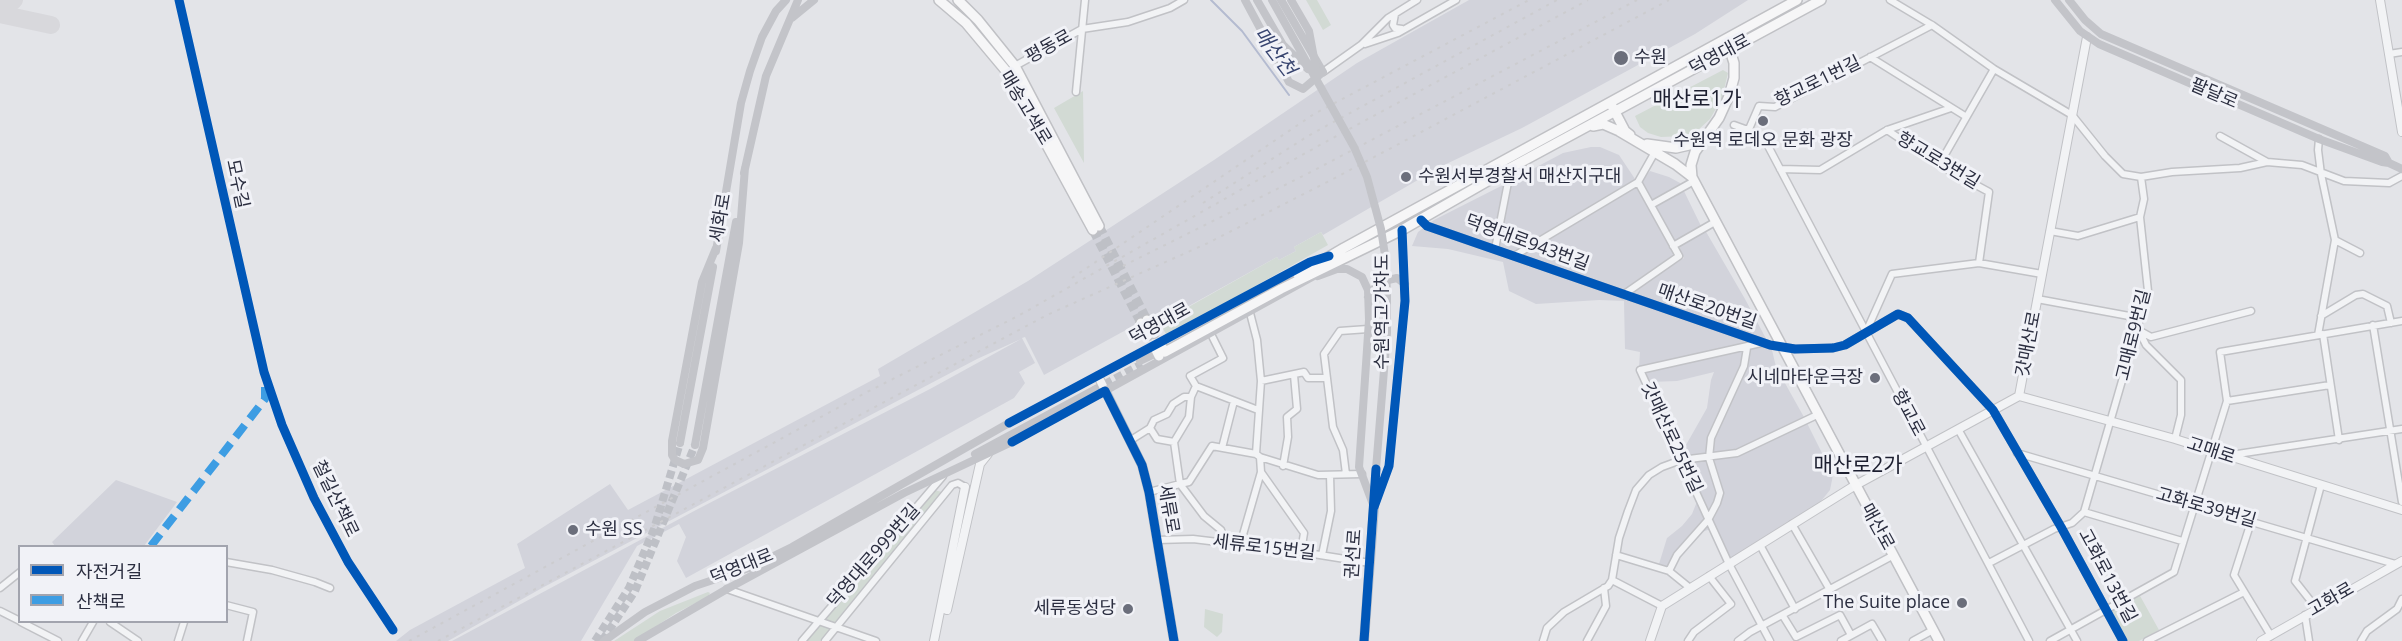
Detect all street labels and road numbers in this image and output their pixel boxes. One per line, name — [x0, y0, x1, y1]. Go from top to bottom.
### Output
street label: 평동로 — [1022, 26, 1076, 68]
street label: 덕영대로 — [1686, 30, 1754, 80]
street label: 향교로1번길 — [1771, 52, 1865, 112]
street label: 매송고색로 — [994, 67, 1056, 149]
street label: 팔달로 — [2187, 74, 2241, 114]
street label: 향교로3번길 — [1893, 128, 1983, 194]
street label: 모수길 — [221, 157, 253, 211]
street label: 세화로 — [706, 192, 736, 244]
street label: 덕영대로943번길 — [1462, 211, 1592, 275]
street label: 수원역고가차도 — [1372, 254, 1394, 370]
street label: 매산로20번길 — [1655, 280, 1759, 334]
street label: 고매로9번길 — [2112, 287, 2156, 383]
street label: 덕영대로 — [1126, 298, 1194, 350]
street label: 갓매산로 — [2012, 309, 2046, 379]
street label: 갓매산로25번길 — [1636, 379, 1706, 497]
street label: 향교로 — [1887, 386, 1929, 440]
street label: 고매로 — [2184, 433, 2238, 469]
street label: 철길산책로 — [307, 457, 363, 541]
street label: 세류로 — [1153, 483, 1183, 535]
street label: 고화로39번길 — [2153, 483, 2259, 533]
street label: 덕영대로999번길 — [823, 500, 925, 612]
street label: 매산로 — [1856, 500, 1898, 554]
street label: 고화로13번길 — [2073, 525, 2141, 627]
street label: 권선로 — [1341, 528, 1367, 580]
street label: 세류로15번길 — [1211, 531, 1317, 565]
street label: 덕영대로 — [707, 545, 777, 589]
street label: 고화로 — [2304, 578, 2358, 622]

